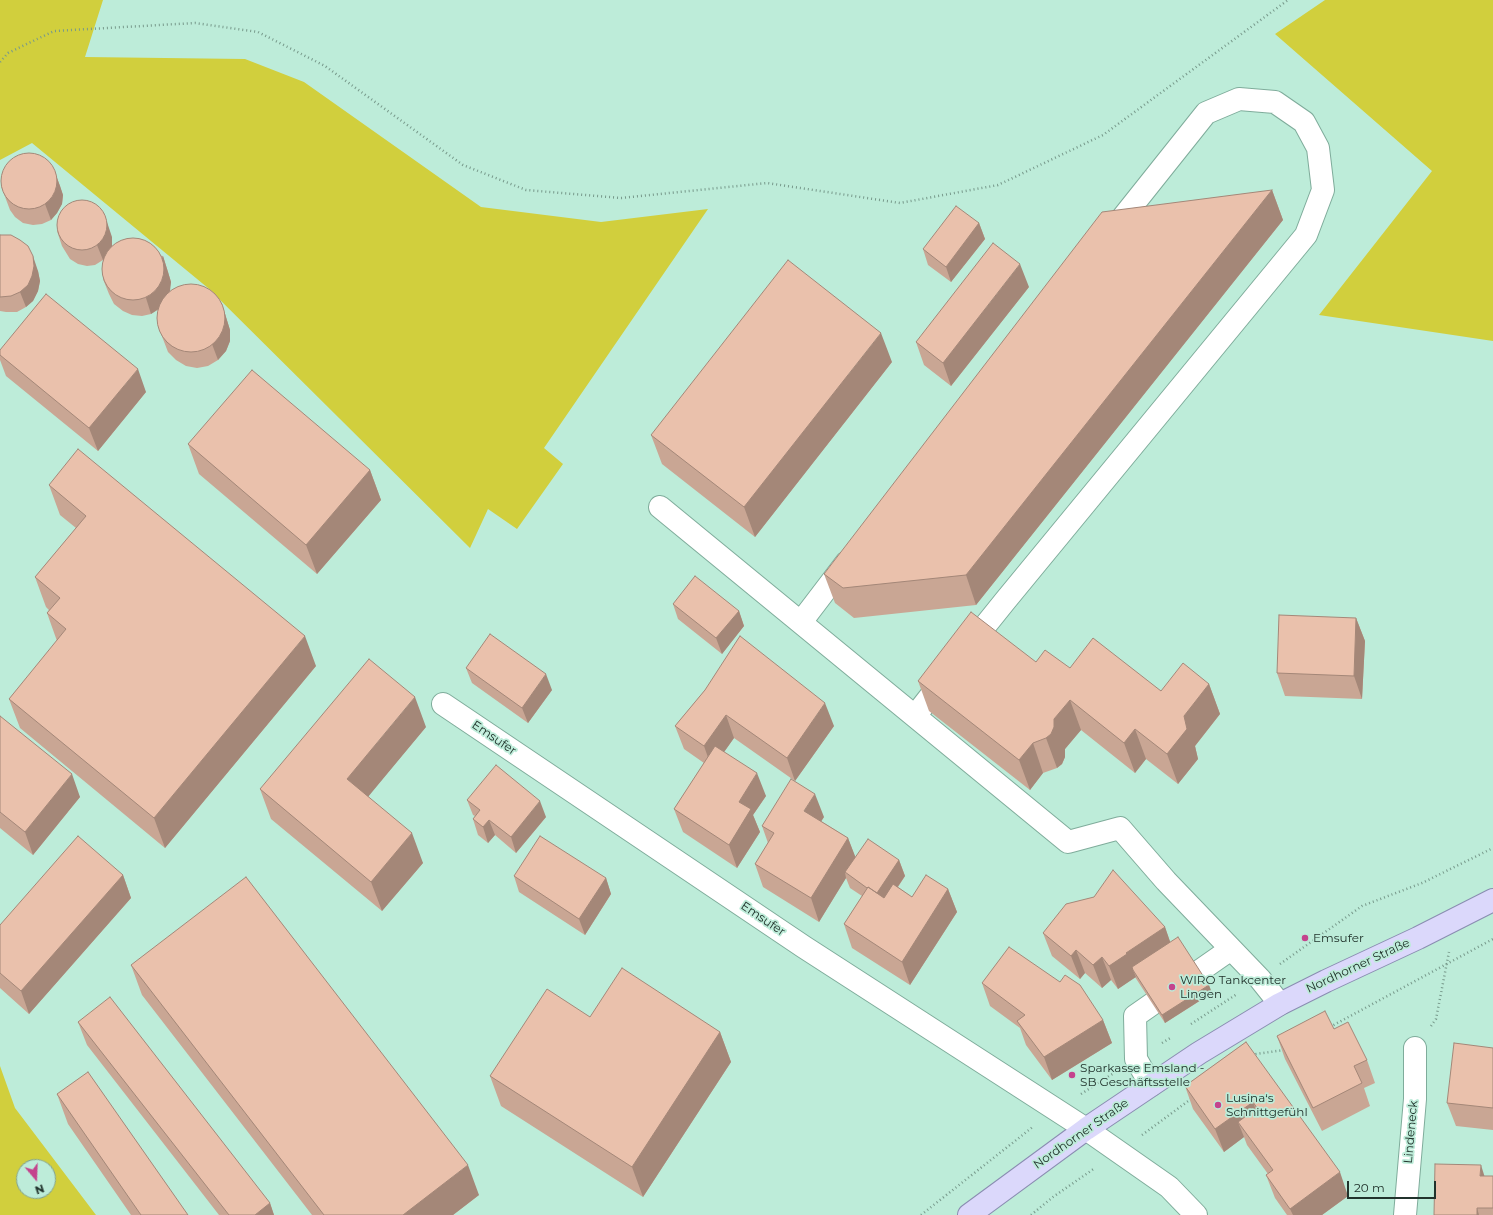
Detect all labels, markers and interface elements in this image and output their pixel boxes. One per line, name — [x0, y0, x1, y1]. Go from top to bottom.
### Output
street label: Emsufer — [469, 718, 519, 758]
street label: Emsufer — [738, 899, 788, 939]
place label: Emsufer — [1313, 931, 1364, 945]
marker: Emsufer — [1300, 933, 1310, 943]
street label: Nordhorner Straße — [1304, 936, 1412, 996]
place label: WIRO Tankcenter Lingen — [1180, 973, 1286, 1001]
marker: WIRO Tankcenter Lingen — [1167, 982, 1177, 992]
place label: Sparkasse Emsland - SB Geschäftsstelle — [1080, 1061, 1204, 1089]
marker: Sparkasse Emsland - SB Geschäftsstelle — [1067, 1070, 1077, 1080]
place label: Lusina‘s Schnittgefühl — [1226, 1091, 1308, 1119]
street label: Nordhorner Straße — [1031, 1096, 1131, 1172]
marker: Lusina‘s Schnittgefühl — [1213, 1100, 1223, 1110]
street label: Lindeneck — [1401, 1100, 1421, 1164]
north arrow — [16, 1159, 56, 1199]
scale bar — [1349, 1173, 1438, 1199]
text: 20 m — [1354, 1180, 1385, 1195]
text: N — [33, 1181, 46, 1197]

